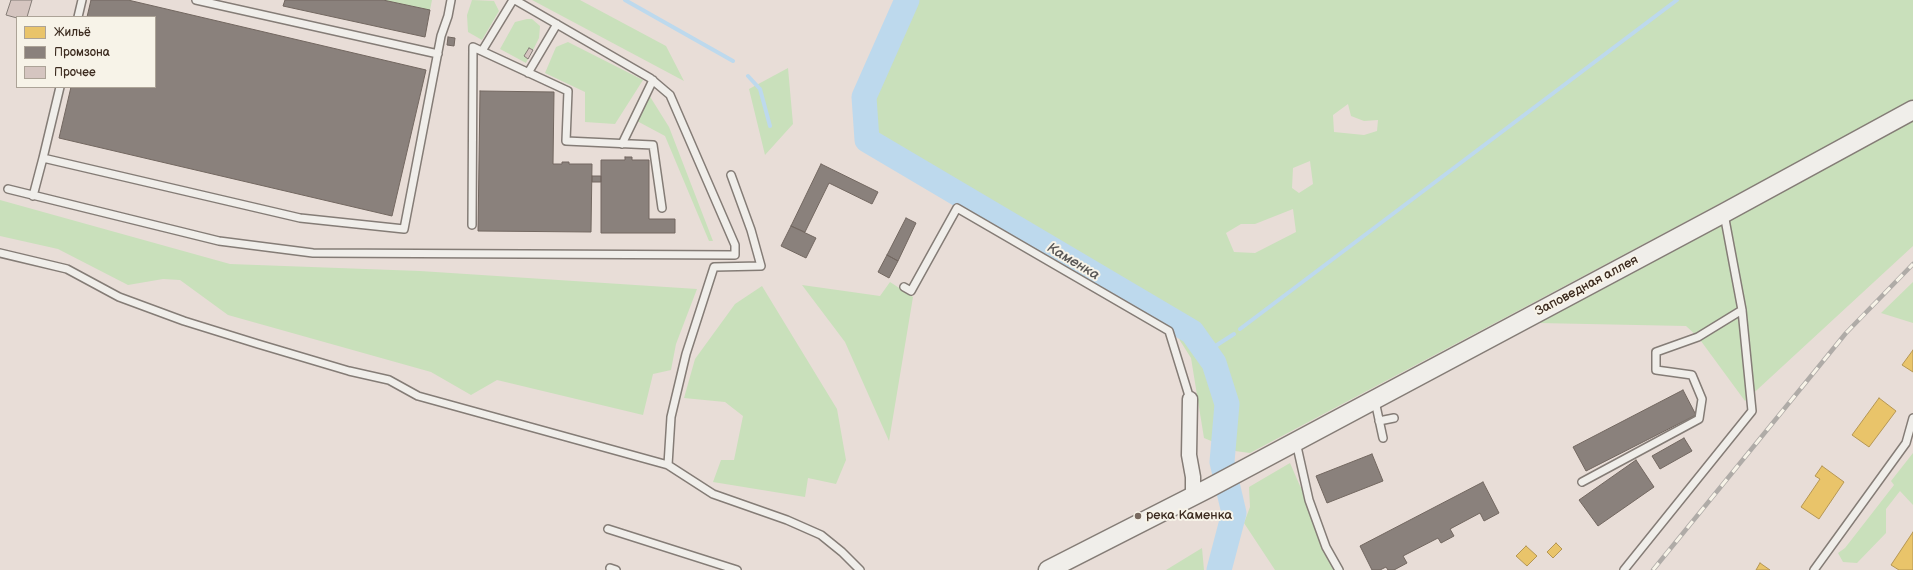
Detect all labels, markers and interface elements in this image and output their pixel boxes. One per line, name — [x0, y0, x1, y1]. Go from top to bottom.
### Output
legend — [16, 16, 156, 88]
text: Жильё — [54, 25, 91, 40]
text: Промзона — [54, 45, 110, 60]
text: Прочее — [54, 65, 96, 80]
water label: Каменка — [1044, 240, 1102, 284]
street label: Заповедная аллея — [1533, 252, 1641, 320]
place label: река Каменка — [1146, 508, 1232, 524]
marker: река Каменка — [1133, 511, 1143, 521]

